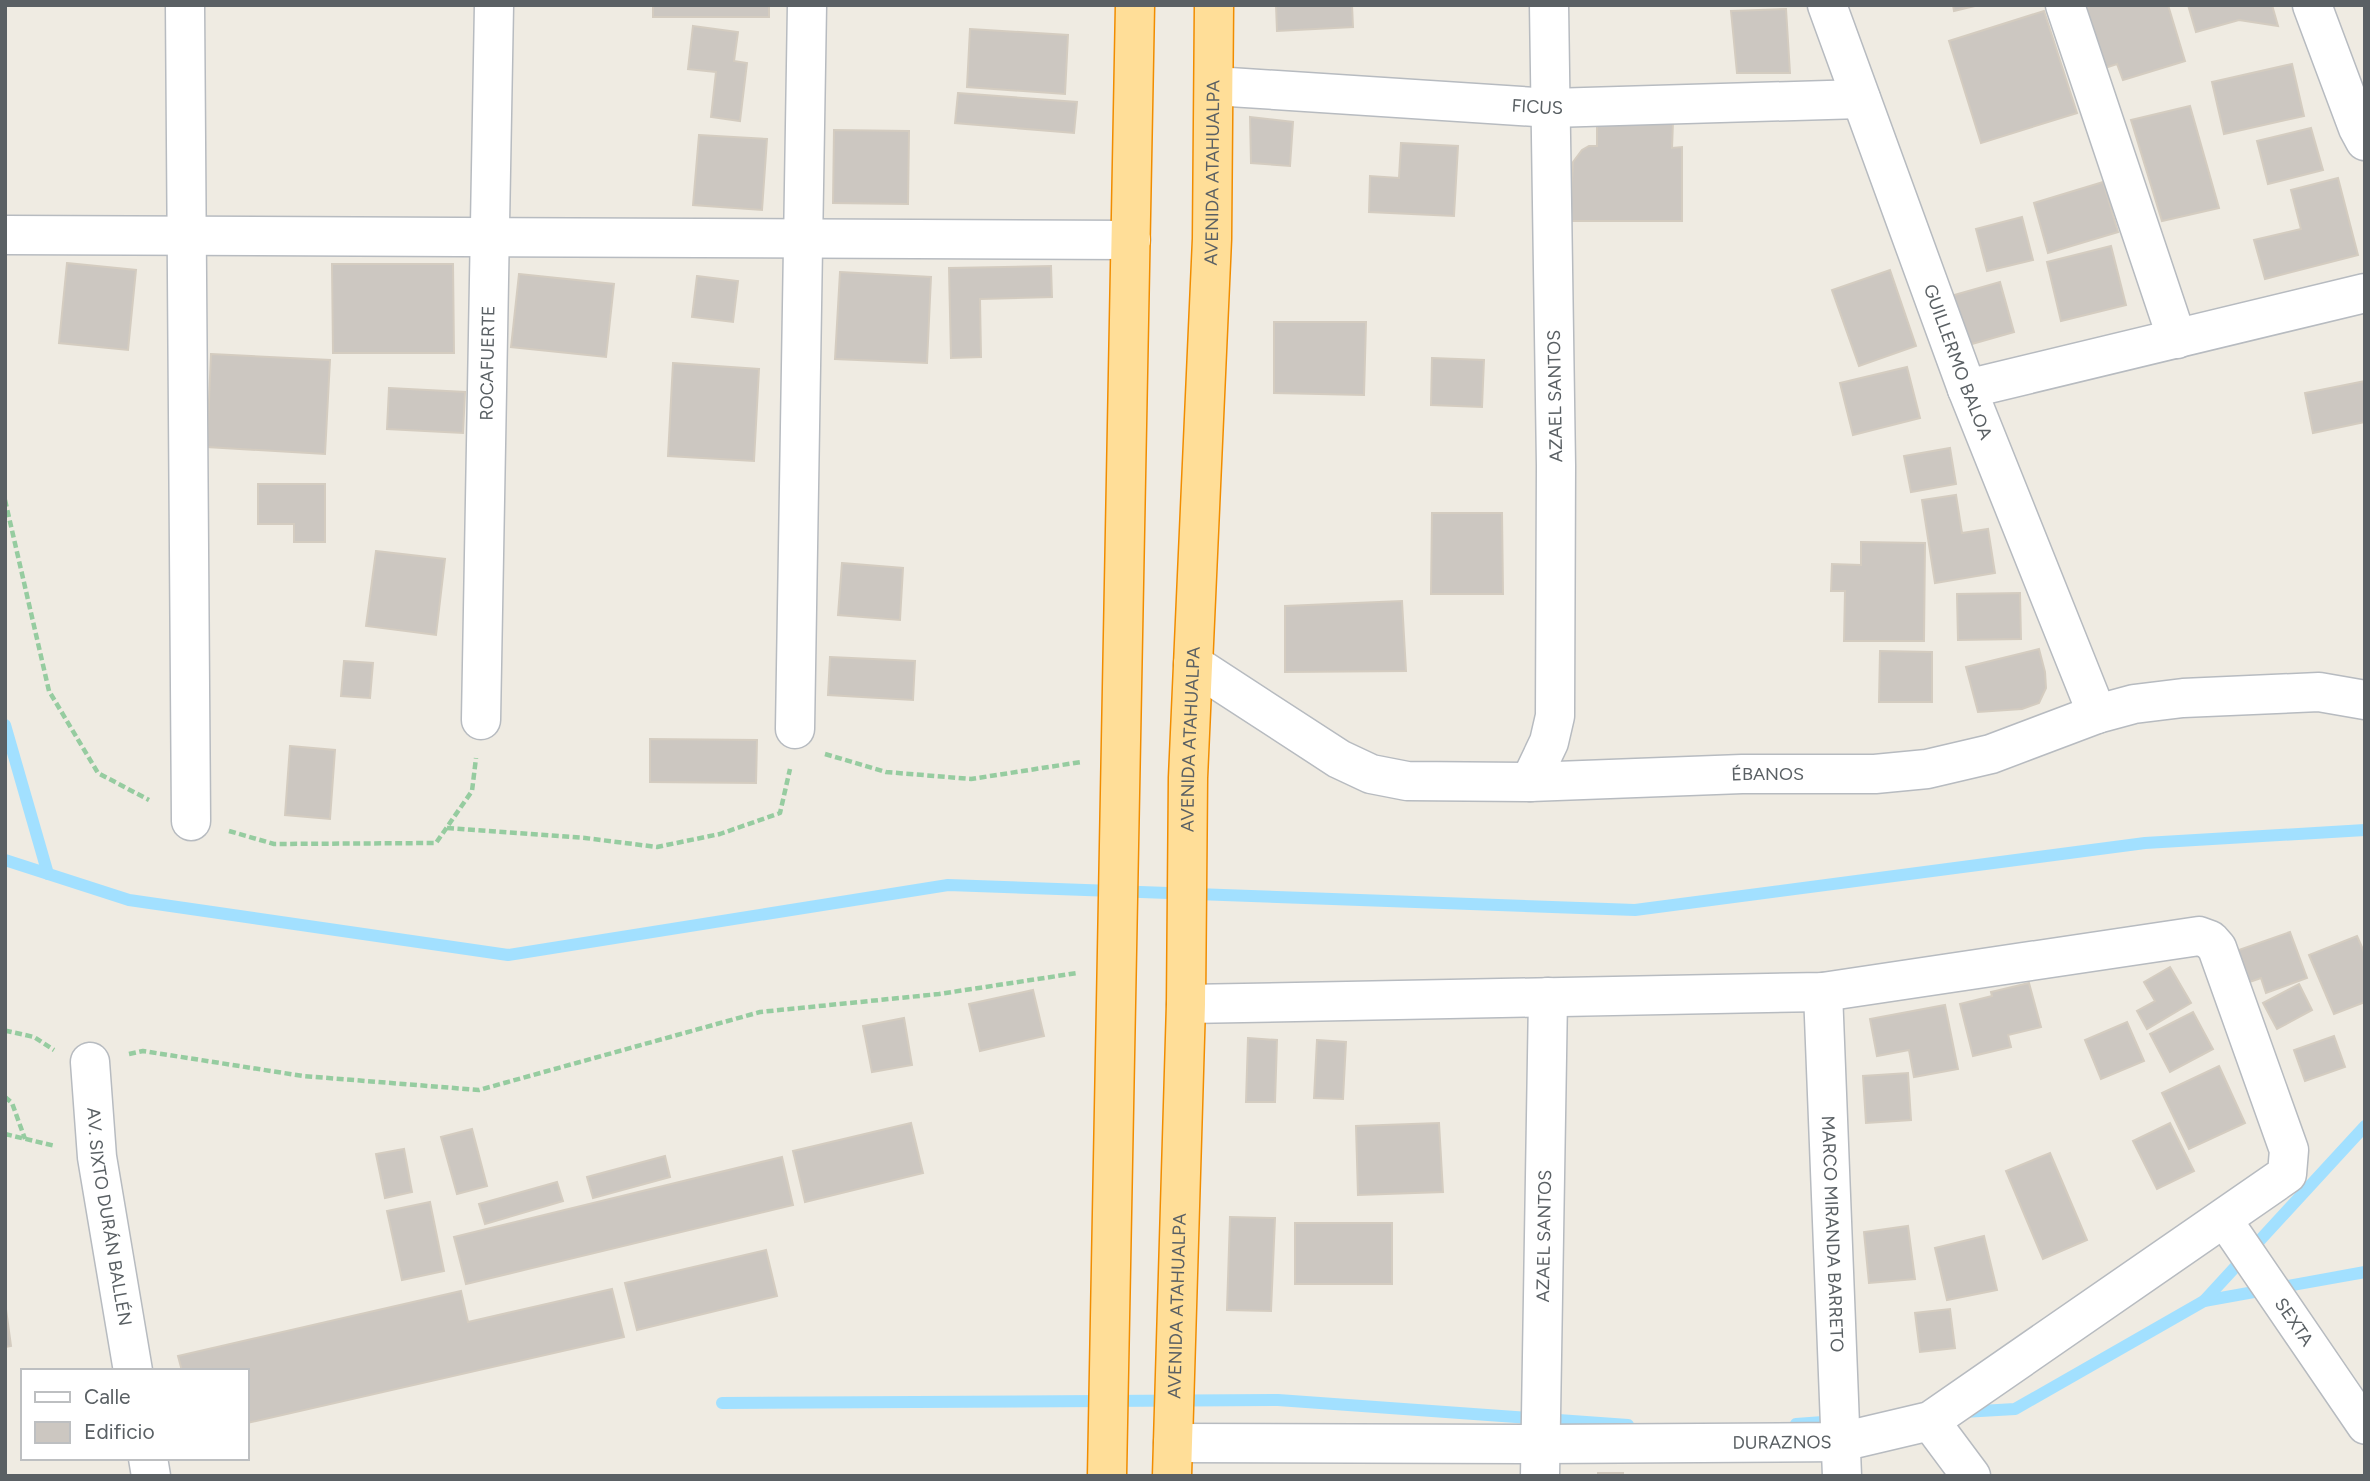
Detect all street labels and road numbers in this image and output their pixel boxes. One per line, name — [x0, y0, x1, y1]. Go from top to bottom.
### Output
street label: AVENIDA ATAHUALPA — [1200, 80, 1224, 266]
street label: FICUS — [1511, 94, 1563, 119]
street label: GUILLERMO BALOA — [1919, 281, 1997, 443]
street label: ROCAFUERTE — [475, 305, 500, 421]
street label: AZAEL SANTOS — [1543, 330, 1567, 462]
street label: AVENIDA ATAHUALPA — [1177, 646, 1205, 832]
street label: ÉBANOS — [1731, 763, 1804, 785]
street label: AV. SIXTO DURÁN BALLÉN — [82, 1107, 136, 1328]
street label: MARCO MIRANDA BARRETO — [1817, 1115, 1848, 1353]
street label: AZAEL SANTOS — [1532, 1170, 1556, 1302]
street label: AVENIDA ATAHUALPA — [1163, 1213, 1191, 1399]
street label: SEXTA — [2270, 1294, 2318, 1350]
street label: DURAZNOS — [1732, 1431, 1832, 1454]

